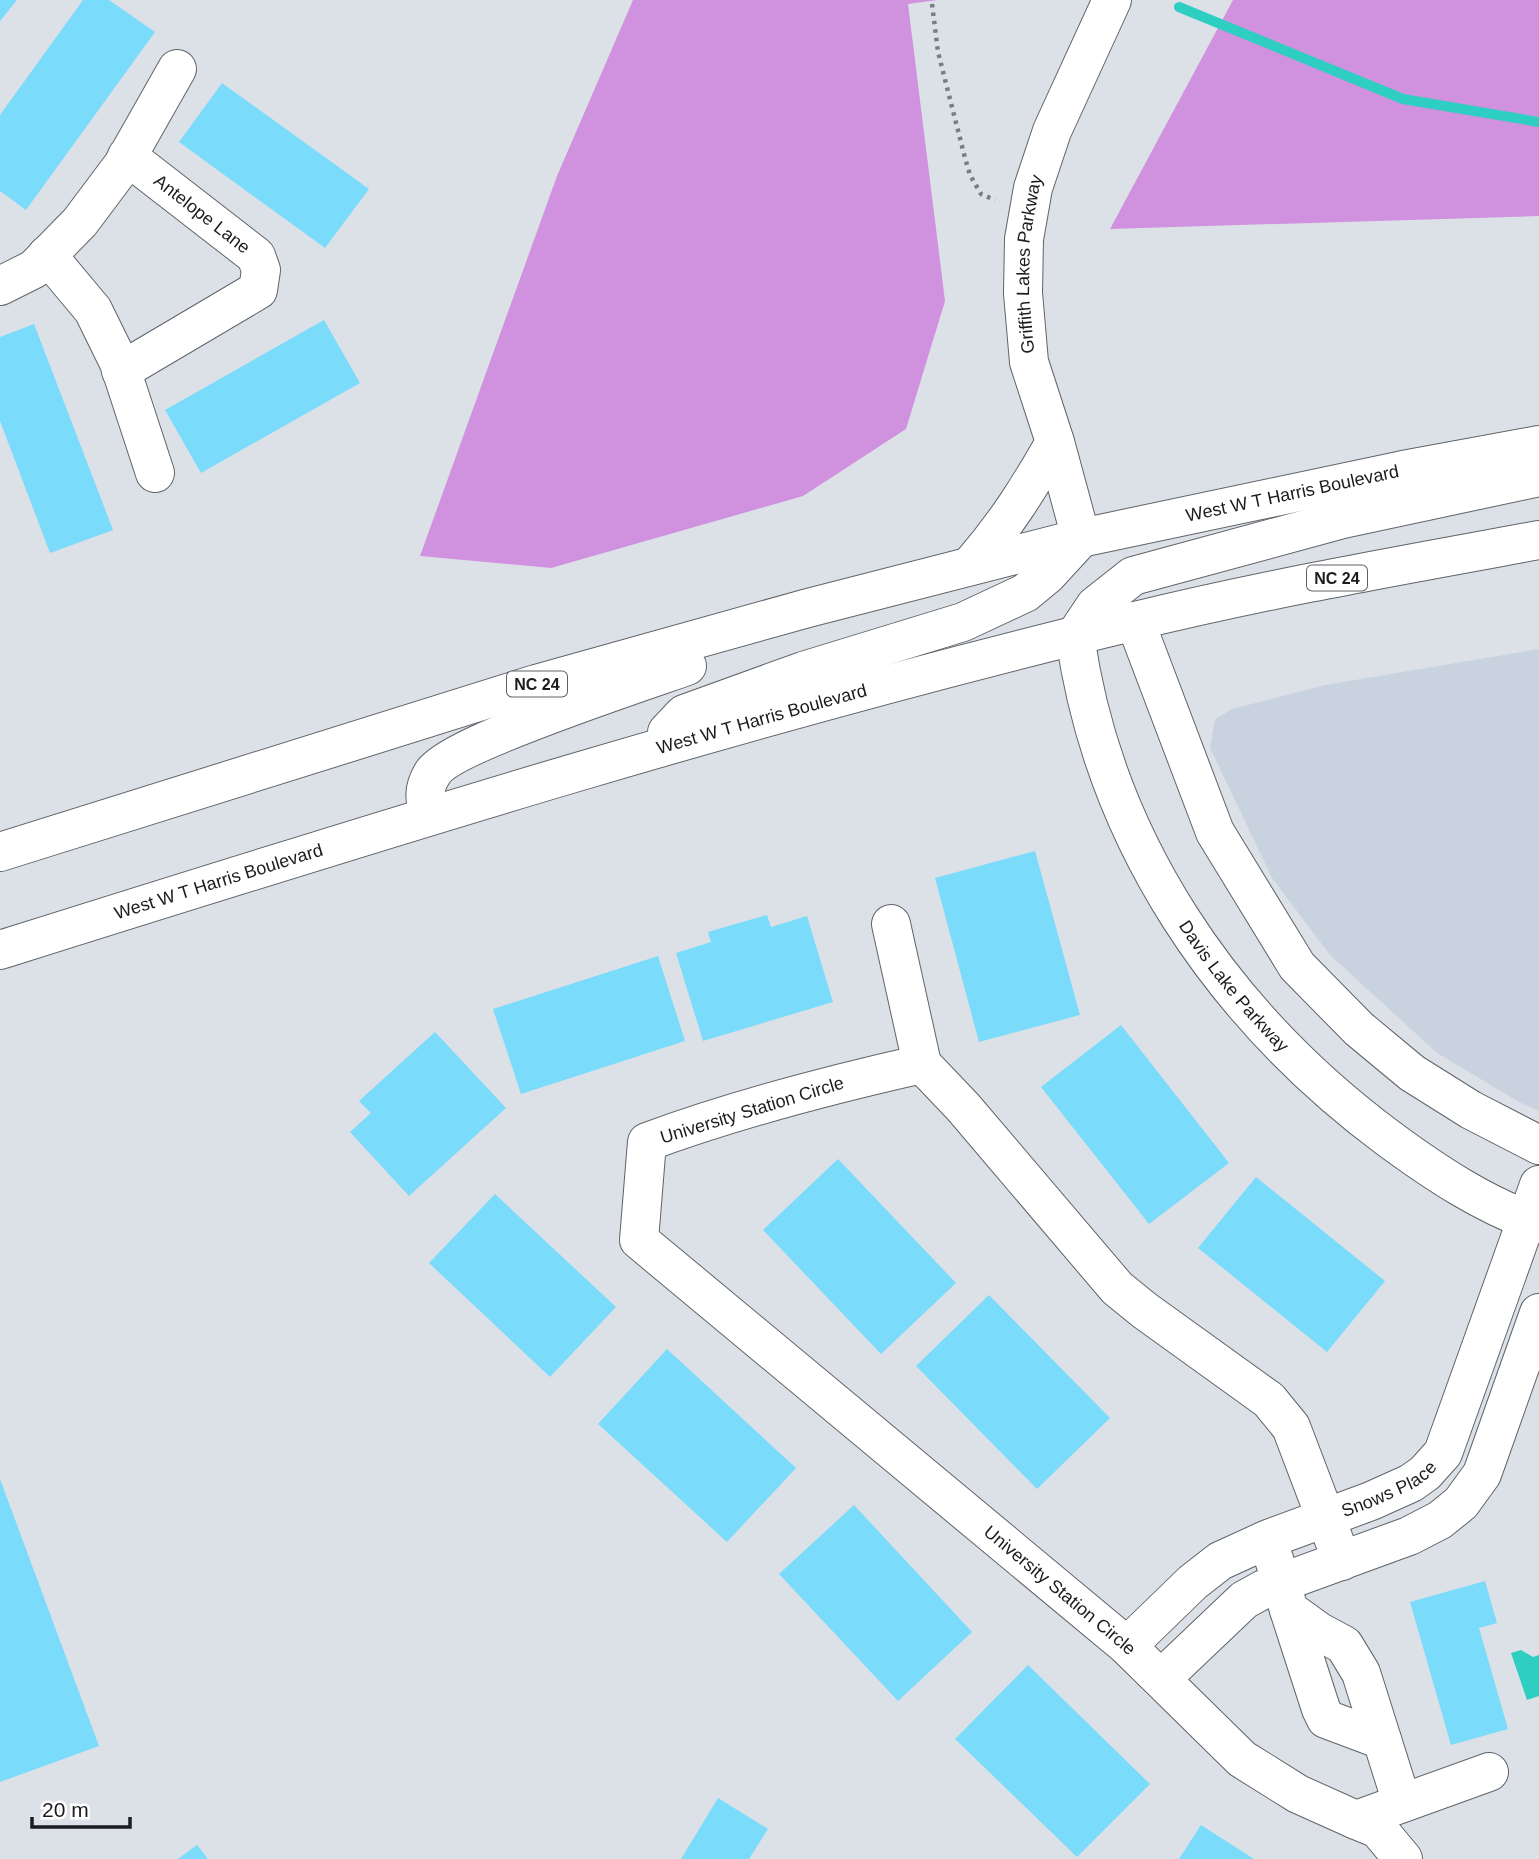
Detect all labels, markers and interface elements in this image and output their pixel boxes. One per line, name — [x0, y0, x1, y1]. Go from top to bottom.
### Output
street label: Antelope Lane — [150, 170, 254, 258]
street label: Griffith Lakes Parkway — [1013, 172, 1047, 354]
street label: West W T Harris Boulevard — [1184, 461, 1401, 526]
road number: NC 24 — [1307, 566, 1367, 590]
road number: NC 24 — [507, 671, 567, 696]
street label: West W T Harris Boulevard — [654, 680, 869, 758]
street label: West W T Harris Boulevard — [112, 840, 325, 923]
street label: Davis Lake Parkway — [1175, 917, 1293, 1056]
street label: University Station Circle — [658, 1073, 846, 1147]
street label: Snows Place — [1339, 1457, 1441, 1521]
street label: University Station Circle — [980, 1521, 1140, 1659]
scale bar — [32, 1786, 130, 1830]
text: 20 m — [42, 1798, 89, 1821]

